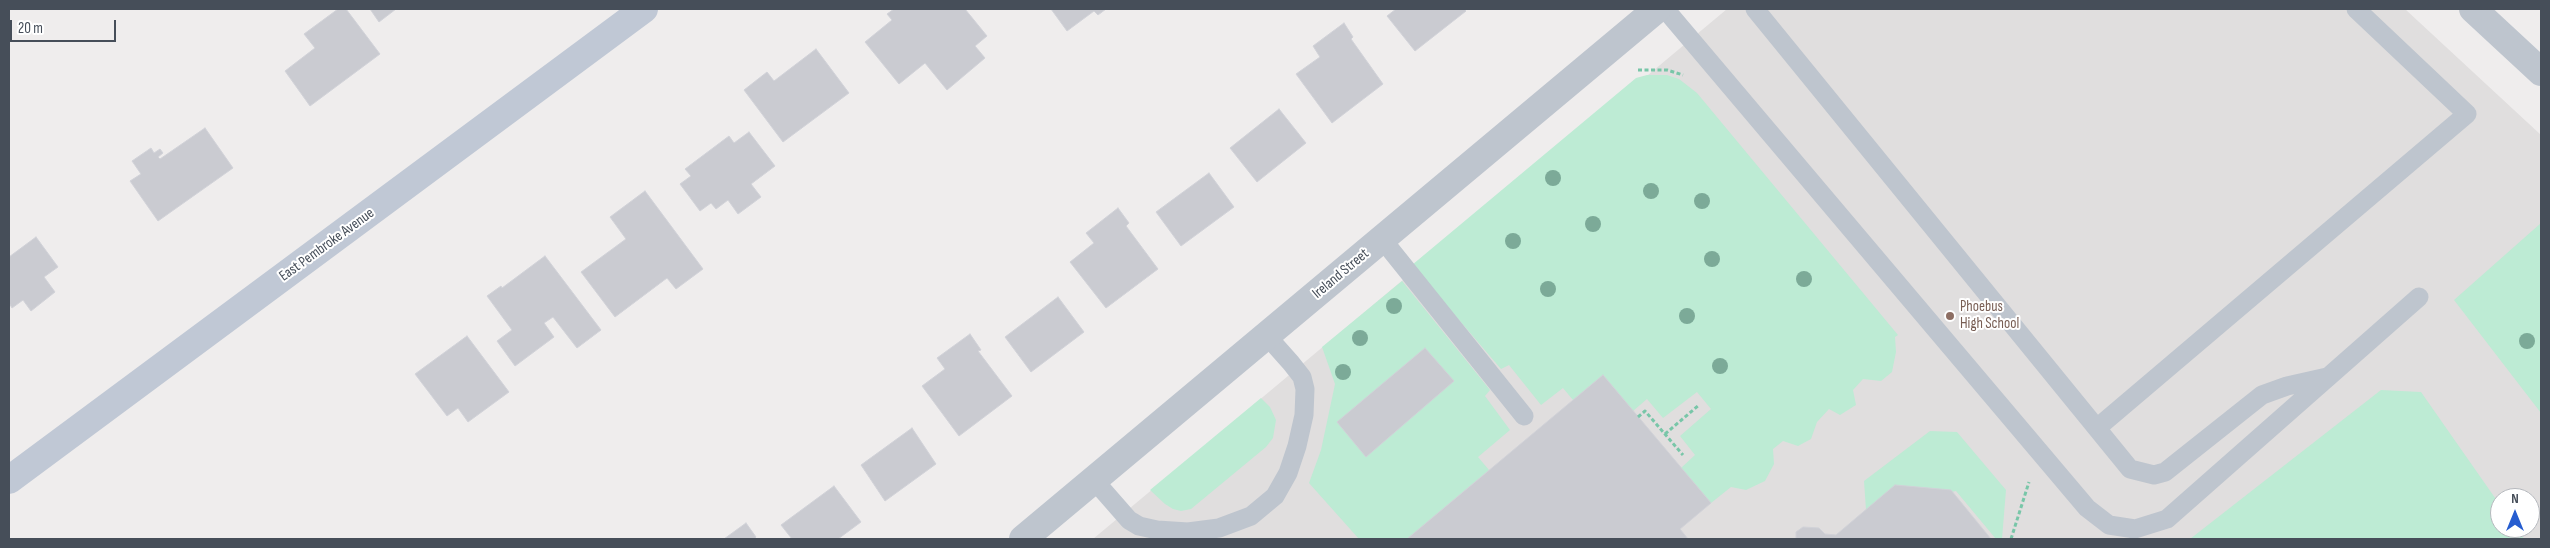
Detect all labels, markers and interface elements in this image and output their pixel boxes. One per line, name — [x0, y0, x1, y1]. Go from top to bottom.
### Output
scale bar — [12, 10, 119, 42]
text: 20 m — [18, 19, 43, 38]
street label: East Pembroke Avenue — [276, 204, 378, 286]
street label: Ireland Street — [1309, 245, 1373, 303]
place label: Phoebus High School — [1960, 298, 2019, 333]
marker: Phoebus High School — [1944, 310, 1956, 322]
north arrow — [2490, 488, 2540, 538]
text: N — [2511, 490, 2519, 507]

